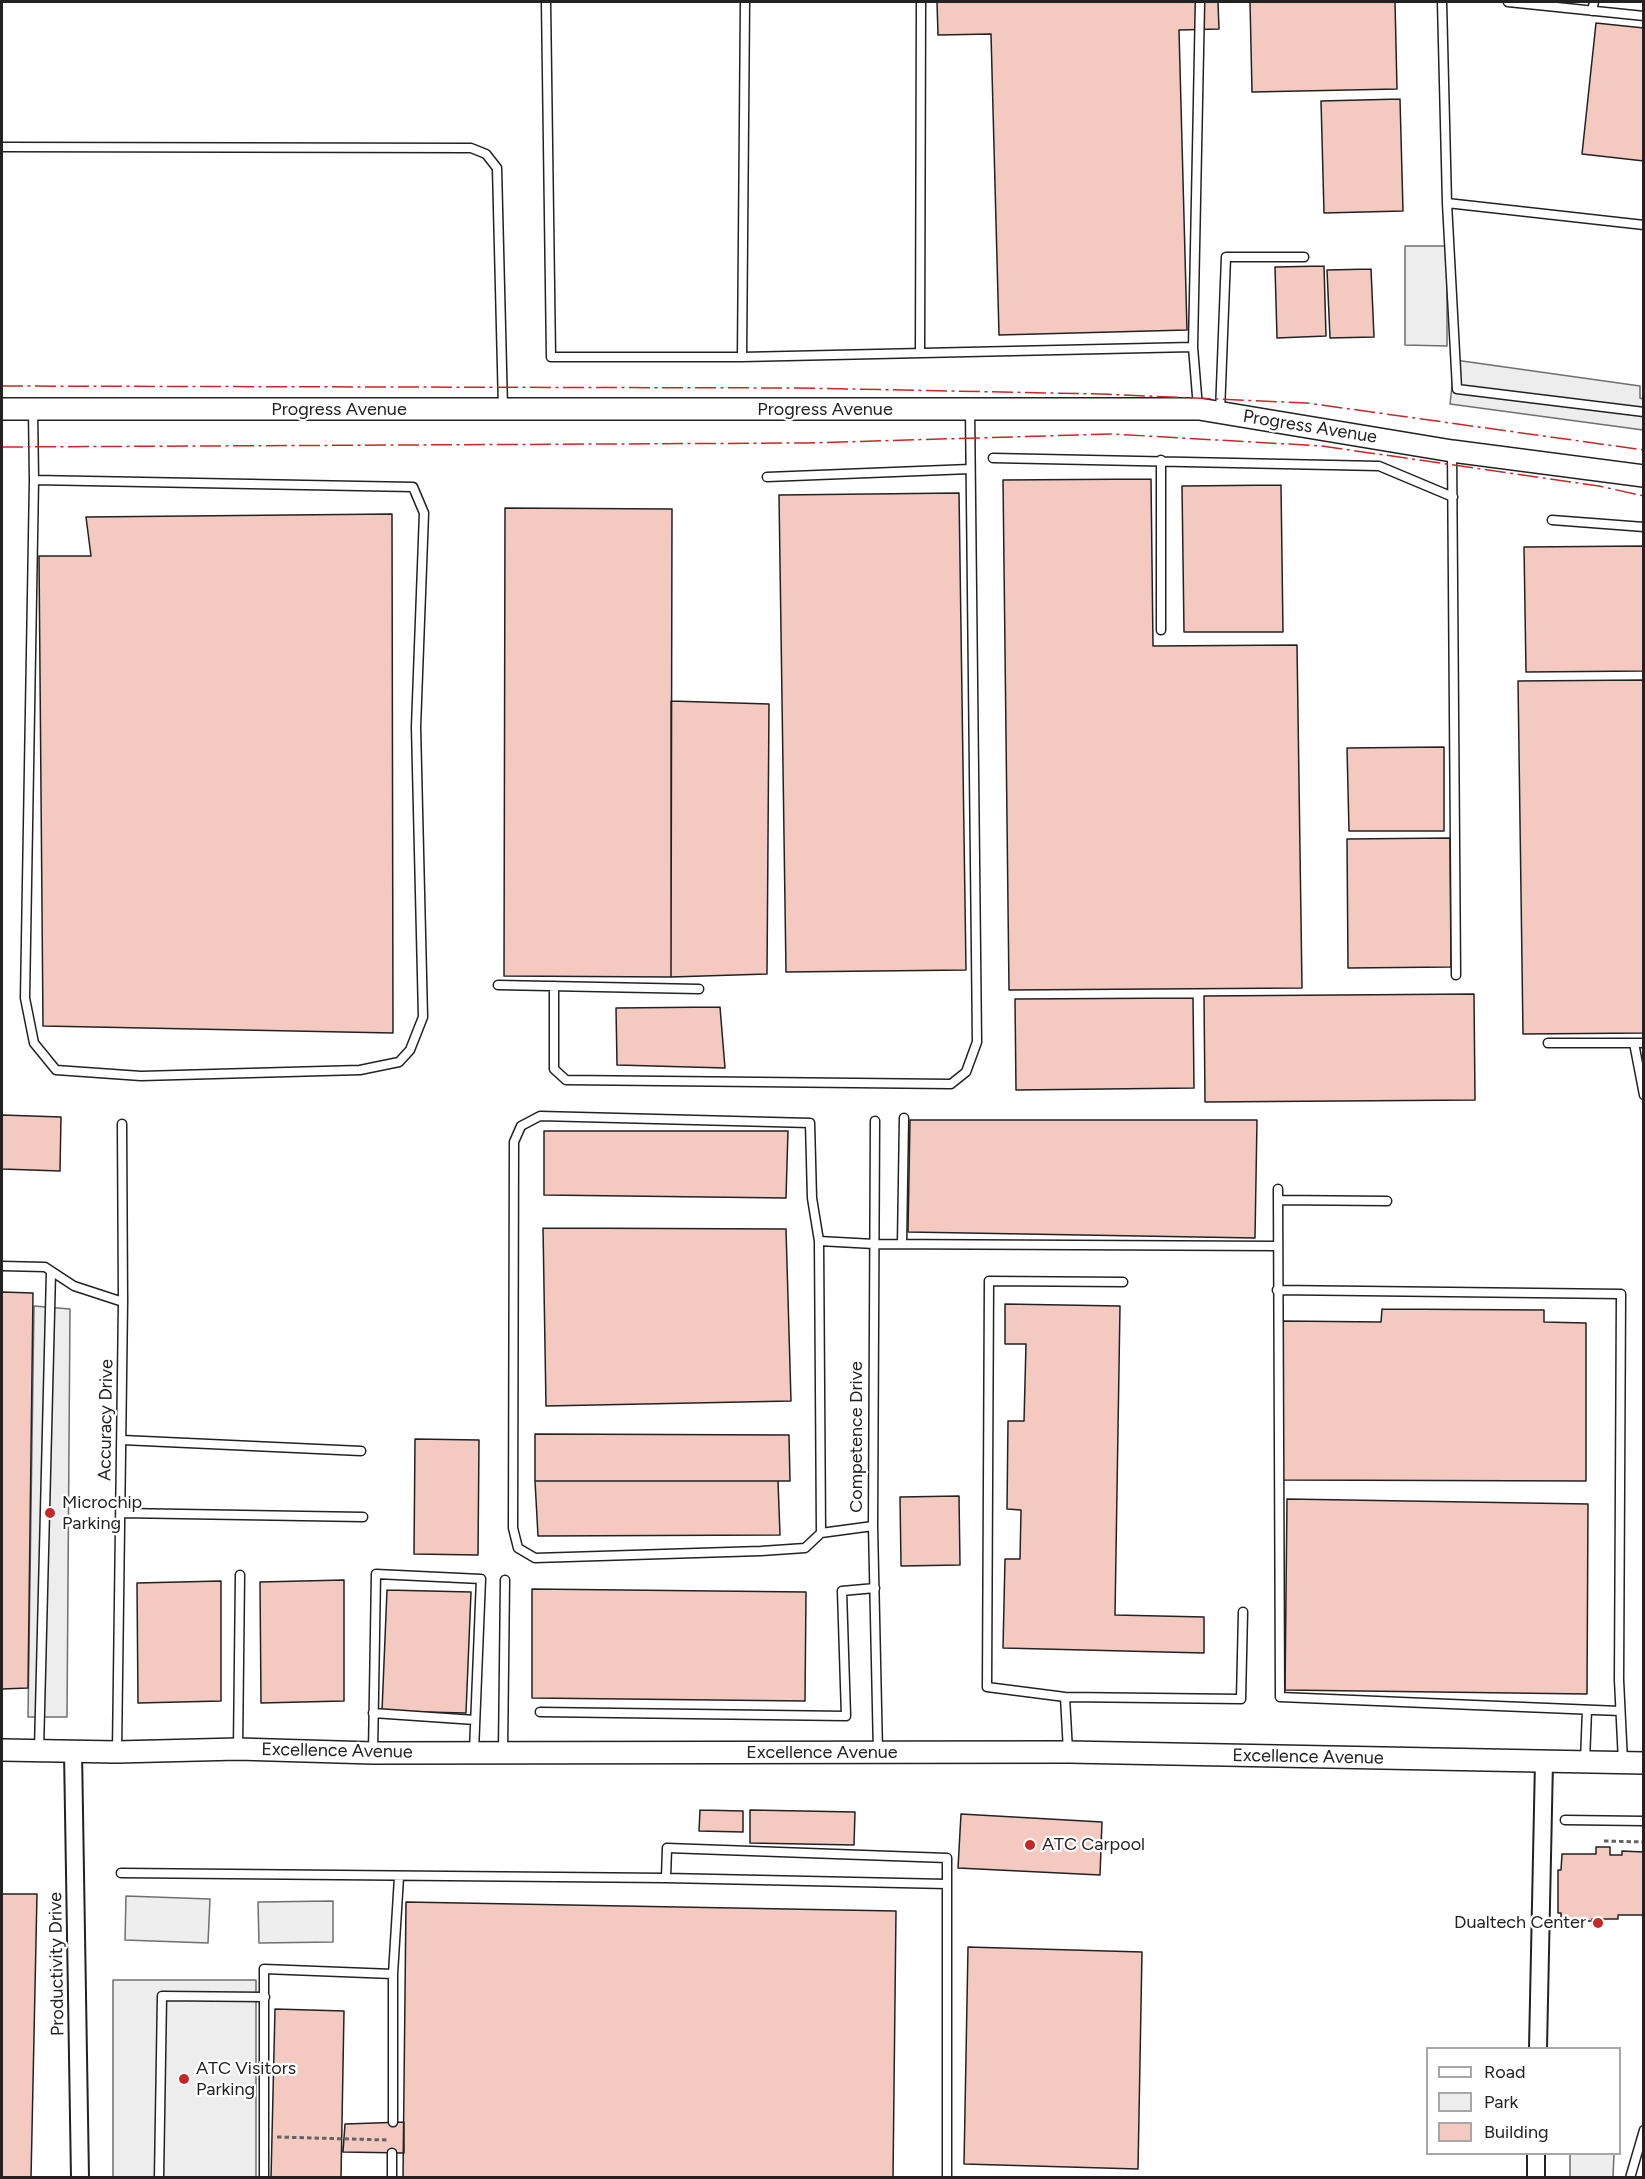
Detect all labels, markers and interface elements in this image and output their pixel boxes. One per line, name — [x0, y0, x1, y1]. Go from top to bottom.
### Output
street label: Progress Avenue — [271, 399, 407, 421]
street label: Progress Avenue — [757, 399, 893, 421]
street label: Progress Avenue — [1241, 406, 1379, 448]
street label: Accuracy Drive — [94, 1359, 118, 1481]
street label: Competence Drive — [846, 1361, 868, 1513]
place label: Microchip Parking — [62, 1492, 142, 1534]
marker: Microchip Parking — [43, 1506, 57, 1520]
street label: Excellence Avenue — [261, 1739, 413, 1763]
street label: Excellence Avenue — [746, 1742, 898, 1764]
street label: Excellence Avenue — [1232, 1745, 1384, 1769]
place label: ATC Carpool — [1042, 1834, 1145, 1856]
marker: ATC Carpool — [1023, 1838, 1037, 1852]
street label: Productivity Drive — [45, 1892, 69, 2036]
place label: Dualtech Center — [1454, 1912, 1586, 1934]
marker: Dualtech Center — [1591, 1916, 1605, 1930]
legend — [1426, 2047, 1621, 2155]
place label: ATC Visitors Parking — [196, 2058, 296, 2100]
text: Road — [1484, 2061, 1525, 2083]
marker: ATC Visitors Parking — [177, 2072, 191, 2086]
text: Park — [1484, 2091, 1518, 2113]
text: Building — [1484, 2121, 1549, 2143]

